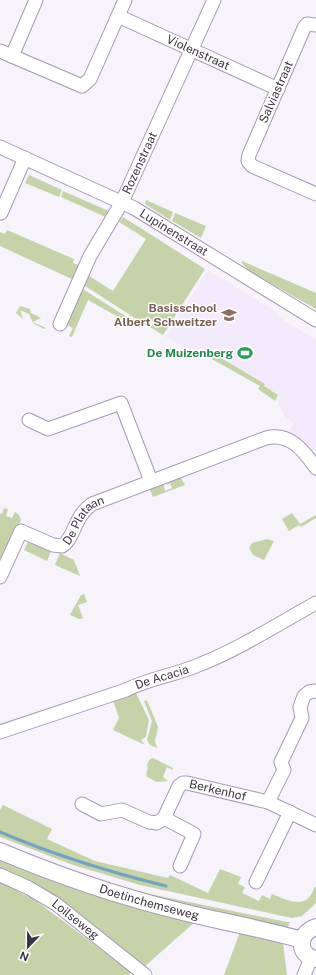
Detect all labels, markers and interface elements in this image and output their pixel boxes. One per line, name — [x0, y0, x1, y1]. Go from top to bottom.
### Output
street label: Violenstraat — [164, 32, 232, 73]
street label: Salviastraat — [256, 59, 296, 125]
street label: Rozenstraat — [120, 129, 160, 196]
street label: Lupinenstraat — [137, 206, 211, 259]
place label: Basisschool Albert Schweitzer — [114, 301, 217, 329]
school or university icon: Basisschool Albert Schweitzer — [220, 306, 238, 324]
sports icon: De Muizenberg — [236, 344, 254, 362]
place label: De Muizenberg — [147, 346, 233, 360]
street label: De Plataan — [60, 493, 106, 548]
street label: De Acacia — [133, 662, 191, 692]
street label: Berkenhof — [188, 777, 248, 804]
street label: Doetinchemseweg — [98, 882, 201, 923]
street label: Loilseweg — [49, 896, 102, 943]
north arrow — [8, 927, 48, 967]
text: N — [18, 949, 30, 963]

